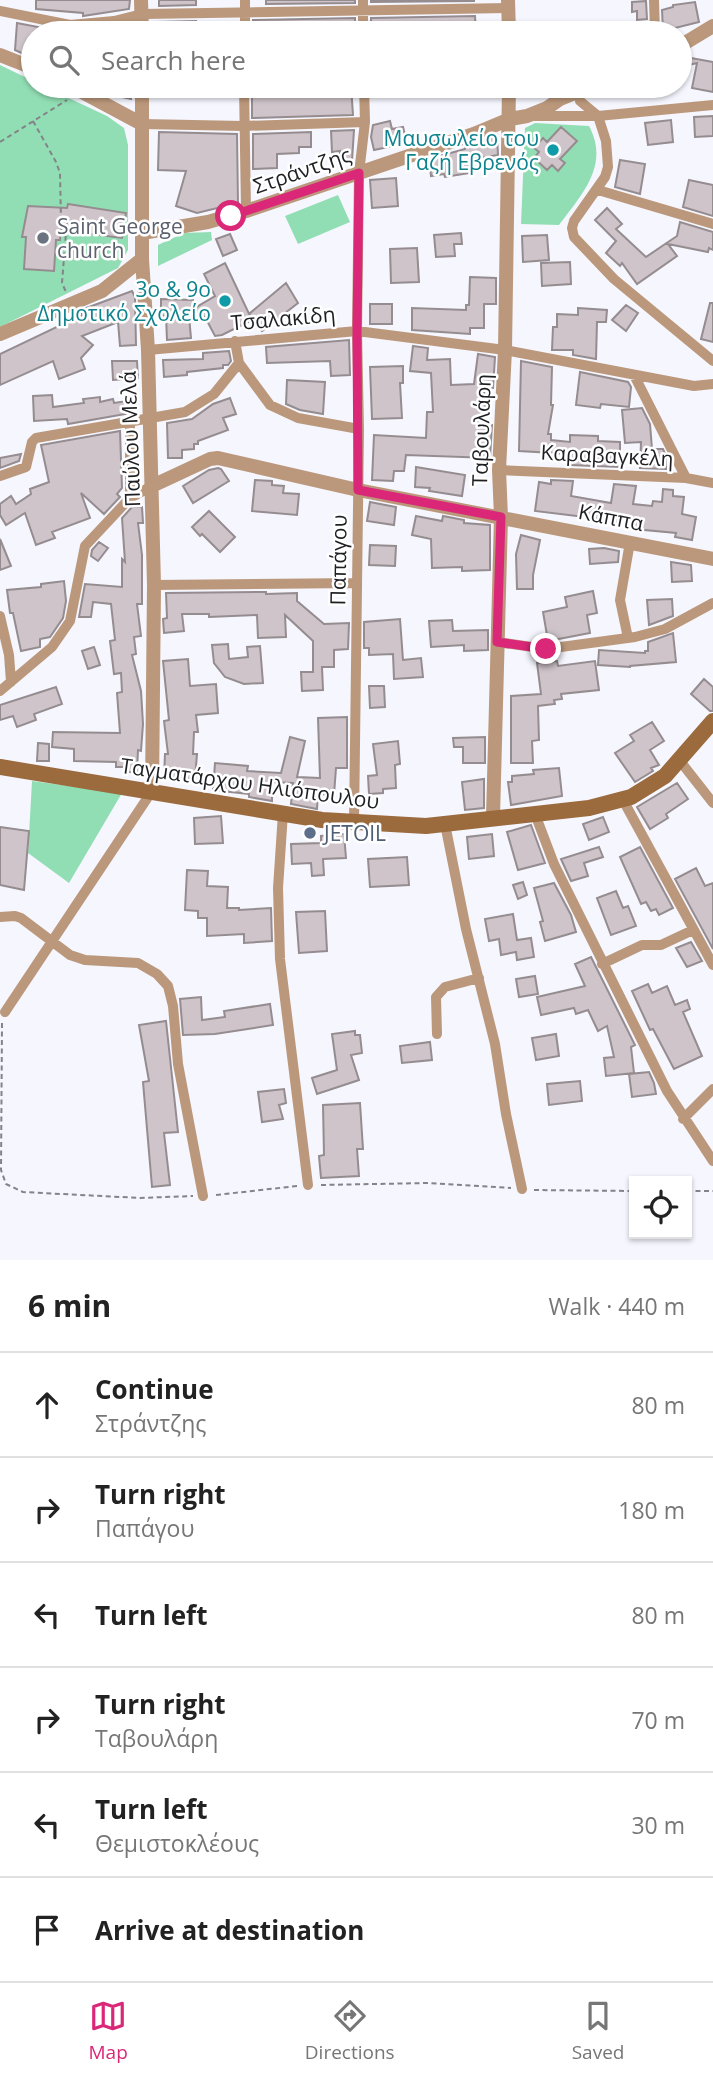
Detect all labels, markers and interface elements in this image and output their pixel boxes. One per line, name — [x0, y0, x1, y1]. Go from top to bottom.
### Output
search box — [21, 21, 692, 98]
icon: search — [45, 41, 83, 79]
text: Search here — [101, 42, 246, 78]
place label: Μαυσωλείο του Γαζή Εβρενός — [384, 124, 539, 176]
street label: Στράντζης — [249, 140, 355, 200]
marker: Μαυσωλείο του Γαζή Εβρενός — [545, 142, 561, 158]
route start — [215, 200, 246, 231]
place label: Saint George church — [57, 212, 183, 264]
marker: Saint George church — [35, 230, 51, 246]
place label: 3ο & 9ο Δημοτικό Σχολείο — [37, 275, 211, 327]
marker: 3ο & 9ο Δημοτικό Σχολείο — [217, 293, 233, 309]
street label: Τσαλακίδη — [230, 299, 336, 337]
street label: Παύλου Μελά — [114, 370, 146, 507]
street label: Ταβουλάρη — [465, 373, 497, 487]
street label: Καραβαγκέλη — [540, 438, 674, 472]
street label: Κάππα — [576, 497, 646, 537]
street label: Παπάγου — [323, 514, 353, 606]
route end — [530, 633, 561, 664]
street label: Ταγματάρχου Ηλιόπουλου — [119, 751, 381, 815]
place label: JETOIL — [322, 819, 386, 847]
marker: JETOIL — [302, 825, 318, 841]
map controls — [629, 1176, 692, 1239]
button: locate — [629, 1176, 692, 1239]
text: 6 min — [28, 1285, 111, 1326]
text: Walk · 440 m — [548, 1290, 685, 1322]
text: Continue — [95, 1371, 214, 1407]
icon: ahead — [28, 1386, 66, 1424]
text: 80 m — [631, 1389, 685, 1421]
text: Στράντζης — [95, 1407, 206, 1439]
text: Turn right — [95, 1476, 226, 1512]
icon: right — [28, 1491, 66, 1529]
text: 180 m — [618, 1494, 685, 1526]
text: Παπάγου — [95, 1512, 194, 1544]
icon: left — [28, 1596, 66, 1634]
text: Turn left — [95, 1597, 207, 1633]
text: 80 m — [631, 1599, 685, 1631]
text: Turn right — [95, 1686, 226, 1722]
icon: right — [28, 1701, 66, 1739]
text: 70 m — [631, 1704, 685, 1736]
text: Ταβουλάρη — [95, 1722, 218, 1754]
text: Turn left — [95, 1791, 207, 1827]
icon: left — [28, 1806, 66, 1844]
text: 30 m — [631, 1809, 685, 1841]
text: Θεμιστοκλέους — [95, 1827, 259, 1859]
icon: arrive — [28, 1911, 66, 1949]
text: Arrive at destination — [95, 1912, 364, 1948]
tab: Map — [89, 1997, 128, 2065]
tab: Directions — [305, 1997, 395, 2065]
tab: Saved — [572, 1997, 624, 2065]

